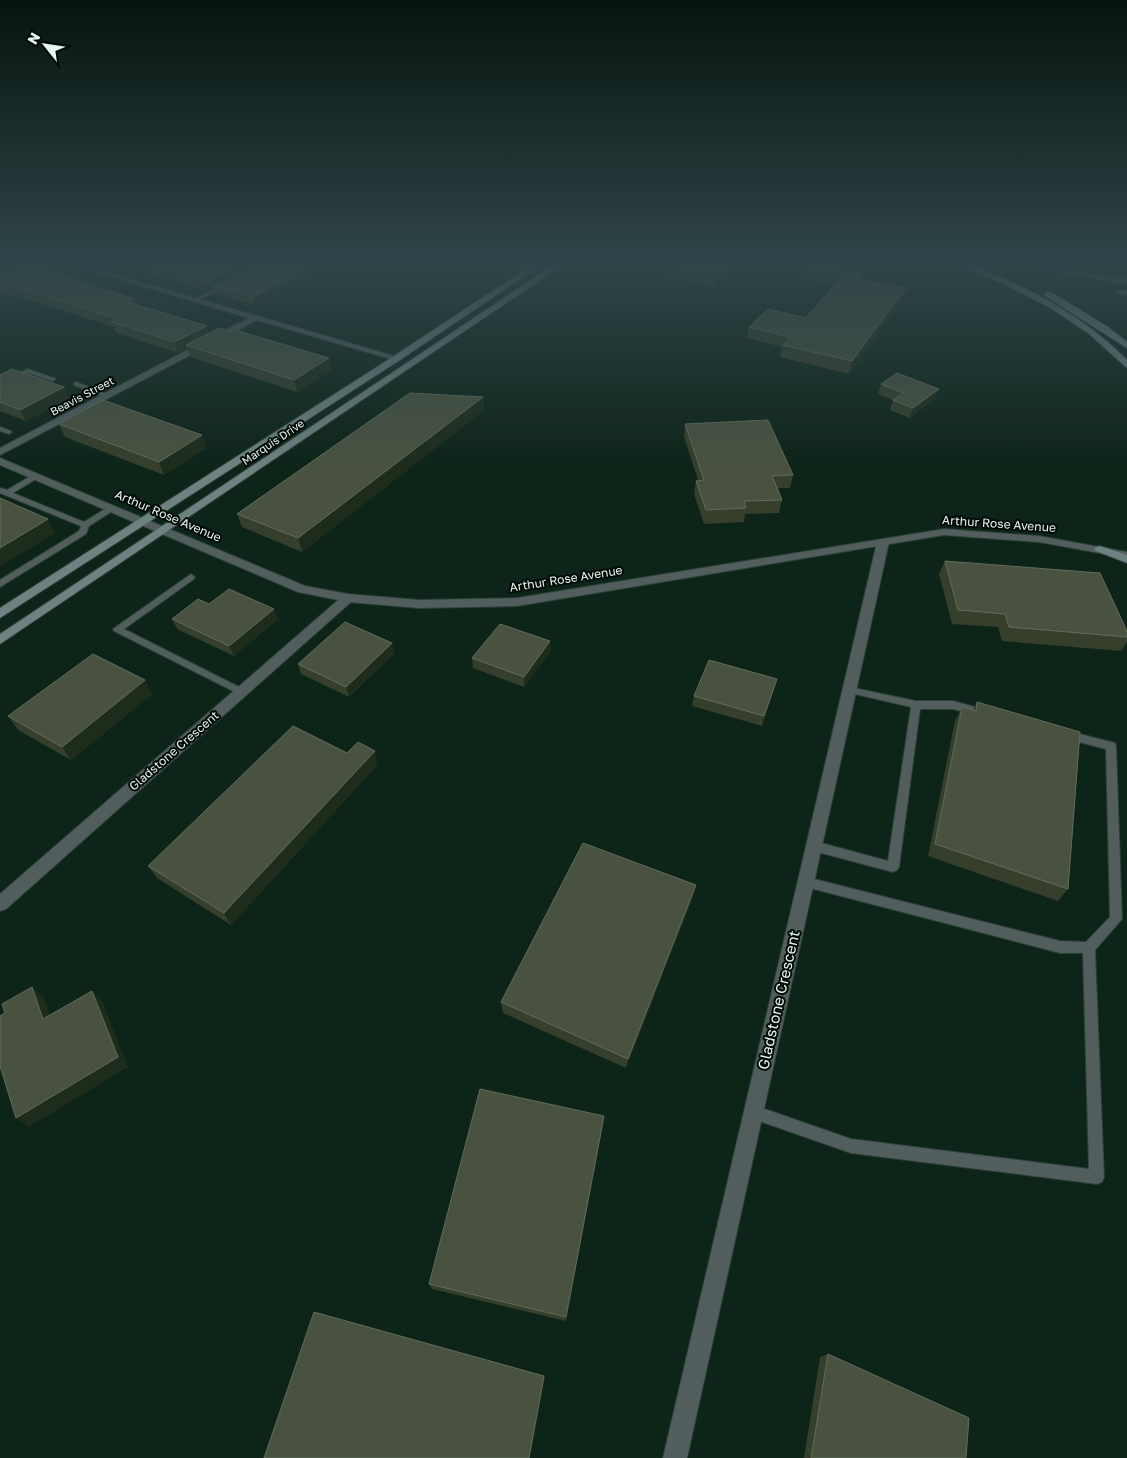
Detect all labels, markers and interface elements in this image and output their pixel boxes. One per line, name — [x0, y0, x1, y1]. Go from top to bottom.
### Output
north arrow — [20, 20, 70, 70]
text: N — [23, 29, 43, 47]
street label: Beavis Street — [48, 373, 116, 418]
street label: Marquis Drive — [239, 416, 306, 467]
street label: Arthur Rose Avenue — [113, 486, 224, 545]
street label: Arthur Rose Avenue — [942, 512, 1056, 535]
street label: Arthur Rose Avenue — [508, 562, 623, 595]
street label: Gladstone Crescent — [126, 708, 222, 794]
street label: Gladstone Crescent — [753, 928, 803, 1071]

